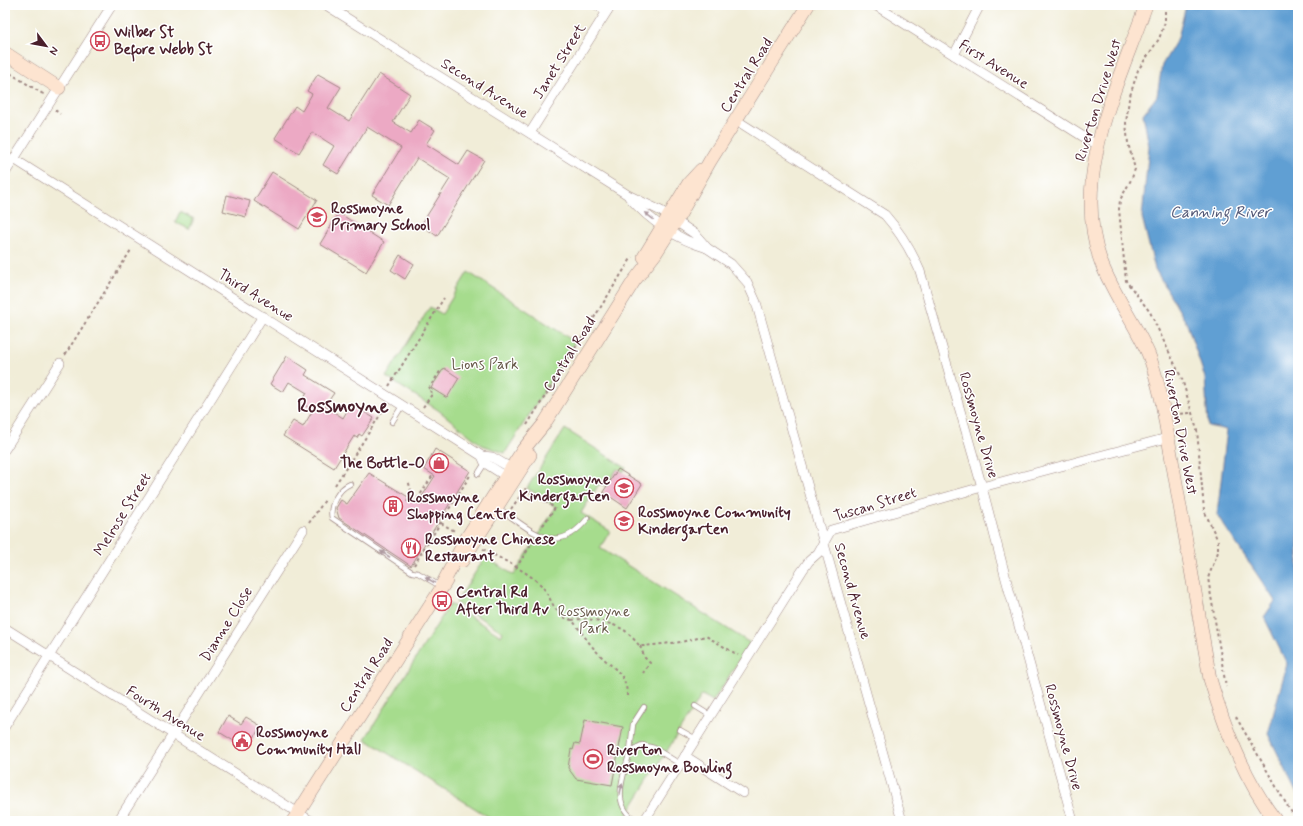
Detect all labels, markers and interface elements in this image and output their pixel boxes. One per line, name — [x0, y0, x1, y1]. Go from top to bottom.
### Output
street label: Janet Street — [529, 20, 591, 103]
place label: Wilber St Before Webb St — [113, 23, 213, 62]
north arrow — [26, 26, 66, 66]
bus stop icon: Wilber St Before Webb St — [89, 30, 111, 52]
street label: Central Road — [716, 34, 778, 117]
street label: First Avenue — [955, 35, 1032, 94]
street label: Riverton Drive West — [1071, 36, 1127, 164]
text: N — [46, 44, 62, 58]
street label: Second Avenue — [437, 54, 532, 124]
place label: Rossmoyne Primary School — [331, 199, 430, 236]
water label: Canning River — [1170, 202, 1272, 225]
school or university icon: Rossmoyne Primary School — [306, 206, 328, 228]
one-way arrow — [643, 212, 654, 221]
street label: Third Avenue — [214, 265, 297, 327]
street label: Central Road — [539, 313, 601, 396]
park label: Lions Park — [452, 355, 518, 375]
street label: Riverton Drive West — [1158, 368, 1202, 497]
street label: Rossmoyne Drive — [953, 370, 1003, 481]
district label: Rossmoyne — [297, 394, 389, 419]
shop icon: The Bottle-O — [428, 452, 450, 474]
place label: The Bottle-O — [340, 454, 425, 474]
street label: Melrose Street — [89, 469, 157, 560]
place label: Rossmoyne Kindergarten — [519, 470, 610, 509]
school or university icon: Rossmoyne Kindergarten — [613, 477, 635, 499]
street label: Tuscan Street — [831, 483, 920, 527]
place label: Rossmoyne Shopping Centre — [407, 488, 516, 526]
building icon: Rossmoyne Shopping Centre — [382, 495, 404, 517]
place label: Rossmoyne Community Kindergarten — [638, 503, 791, 542]
school or university icon: Rossmoyne Community Kindergarten — [613, 510, 635, 532]
place label: Rossmoyne Chinese Restaurant — [425, 530, 555, 567]
restaurant icon: Rossmoyne Chinese Restaurant — [400, 537, 422, 559]
street label: Second Avenue — [829, 541, 875, 642]
one-way arrow — [380, 550, 390, 558]
one-way arrow — [424, 577, 436, 584]
street label: Dianne Close — [196, 583, 258, 666]
place label: Central Rd After Third Av — [456, 583, 550, 620]
bus stop icon: Central Rd After Third Av — [431, 590, 453, 612]
park label: Rossmoyne Park — [558, 602, 630, 639]
street label: Central Road — [335, 634, 398, 717]
street label: Fourth Avenue — [122, 682, 209, 746]
street label: Rossmoyne Drive — [1039, 682, 1087, 793]
place label: Rossmoyne Community Hall — [256, 723, 361, 760]
public building icon: Rossmoyne Community Hall — [231, 730, 253, 752]
place label: Riverton Rossmoyne Bowling — [607, 741, 732, 780]
sports icon: Riverton Rossmoyne Bowling — [582, 748, 604, 770]
one-way arrow — [619, 783, 625, 795]

